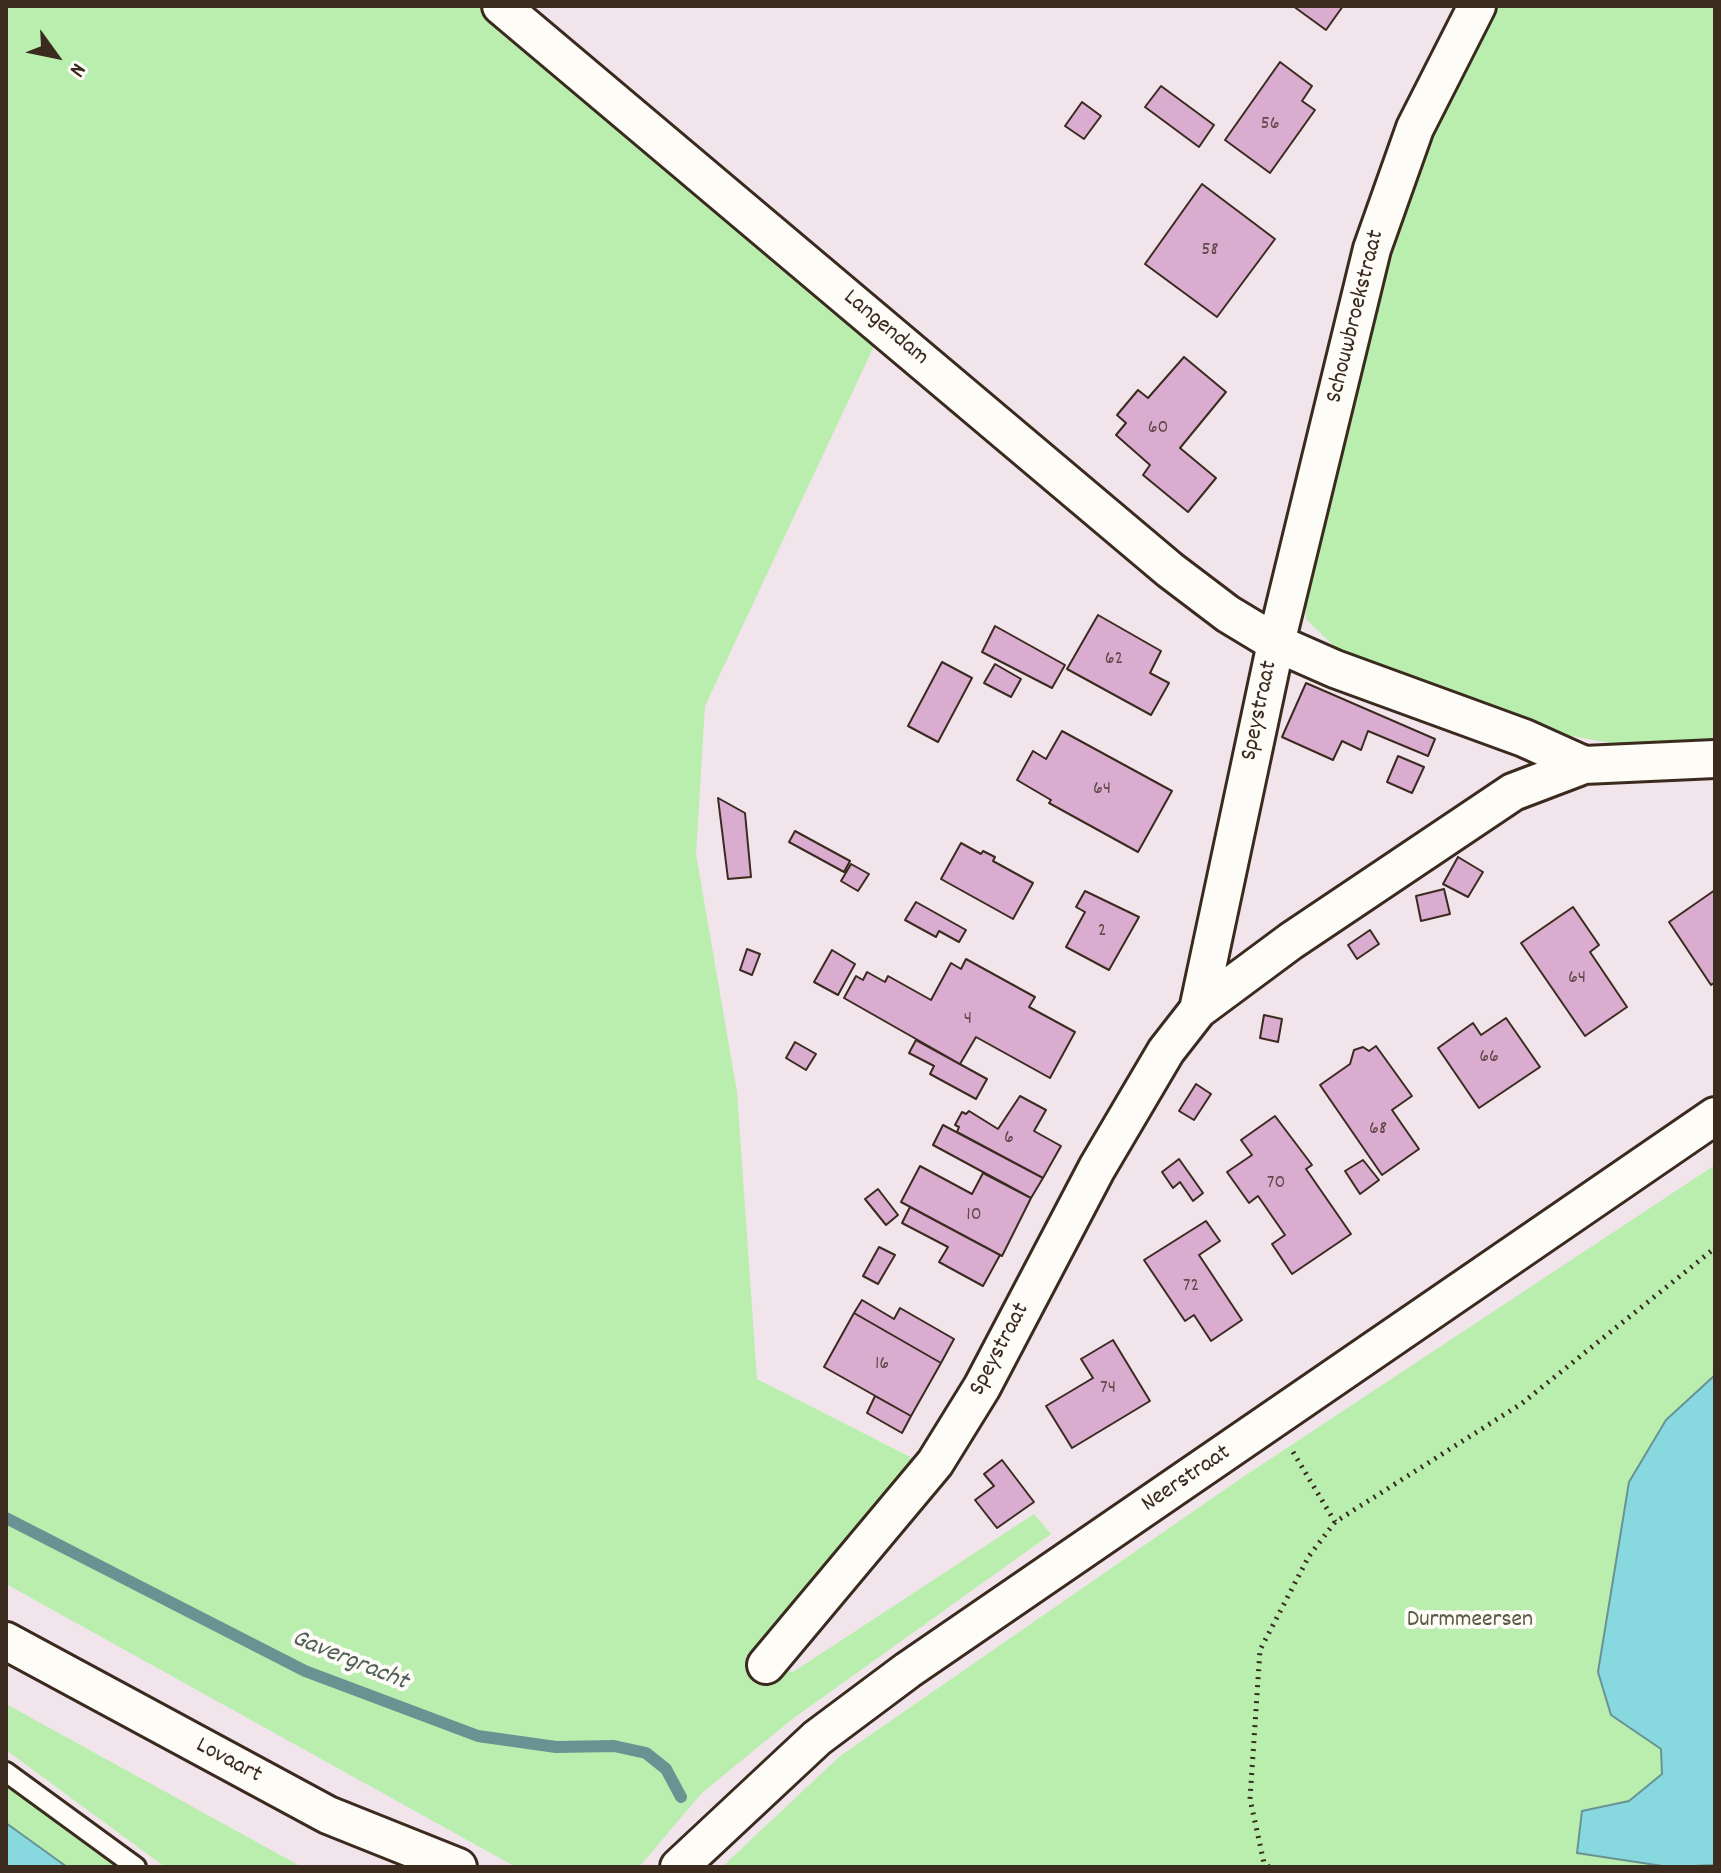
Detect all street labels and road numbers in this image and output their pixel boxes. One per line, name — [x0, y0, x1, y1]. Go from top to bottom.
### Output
street label: Schouwbroekstraat — [1322, 227, 1392, 407]
street label: Langendam — [836, 285, 934, 373]
street label: Speystraat — [1236, 659, 1286, 763]
street label: Speystraat — [965, 1299, 1037, 1401]
street label: Neerstraat — [1137, 1440, 1237, 1520]
street label: Lovaart — [190, 1733, 266, 1791]

